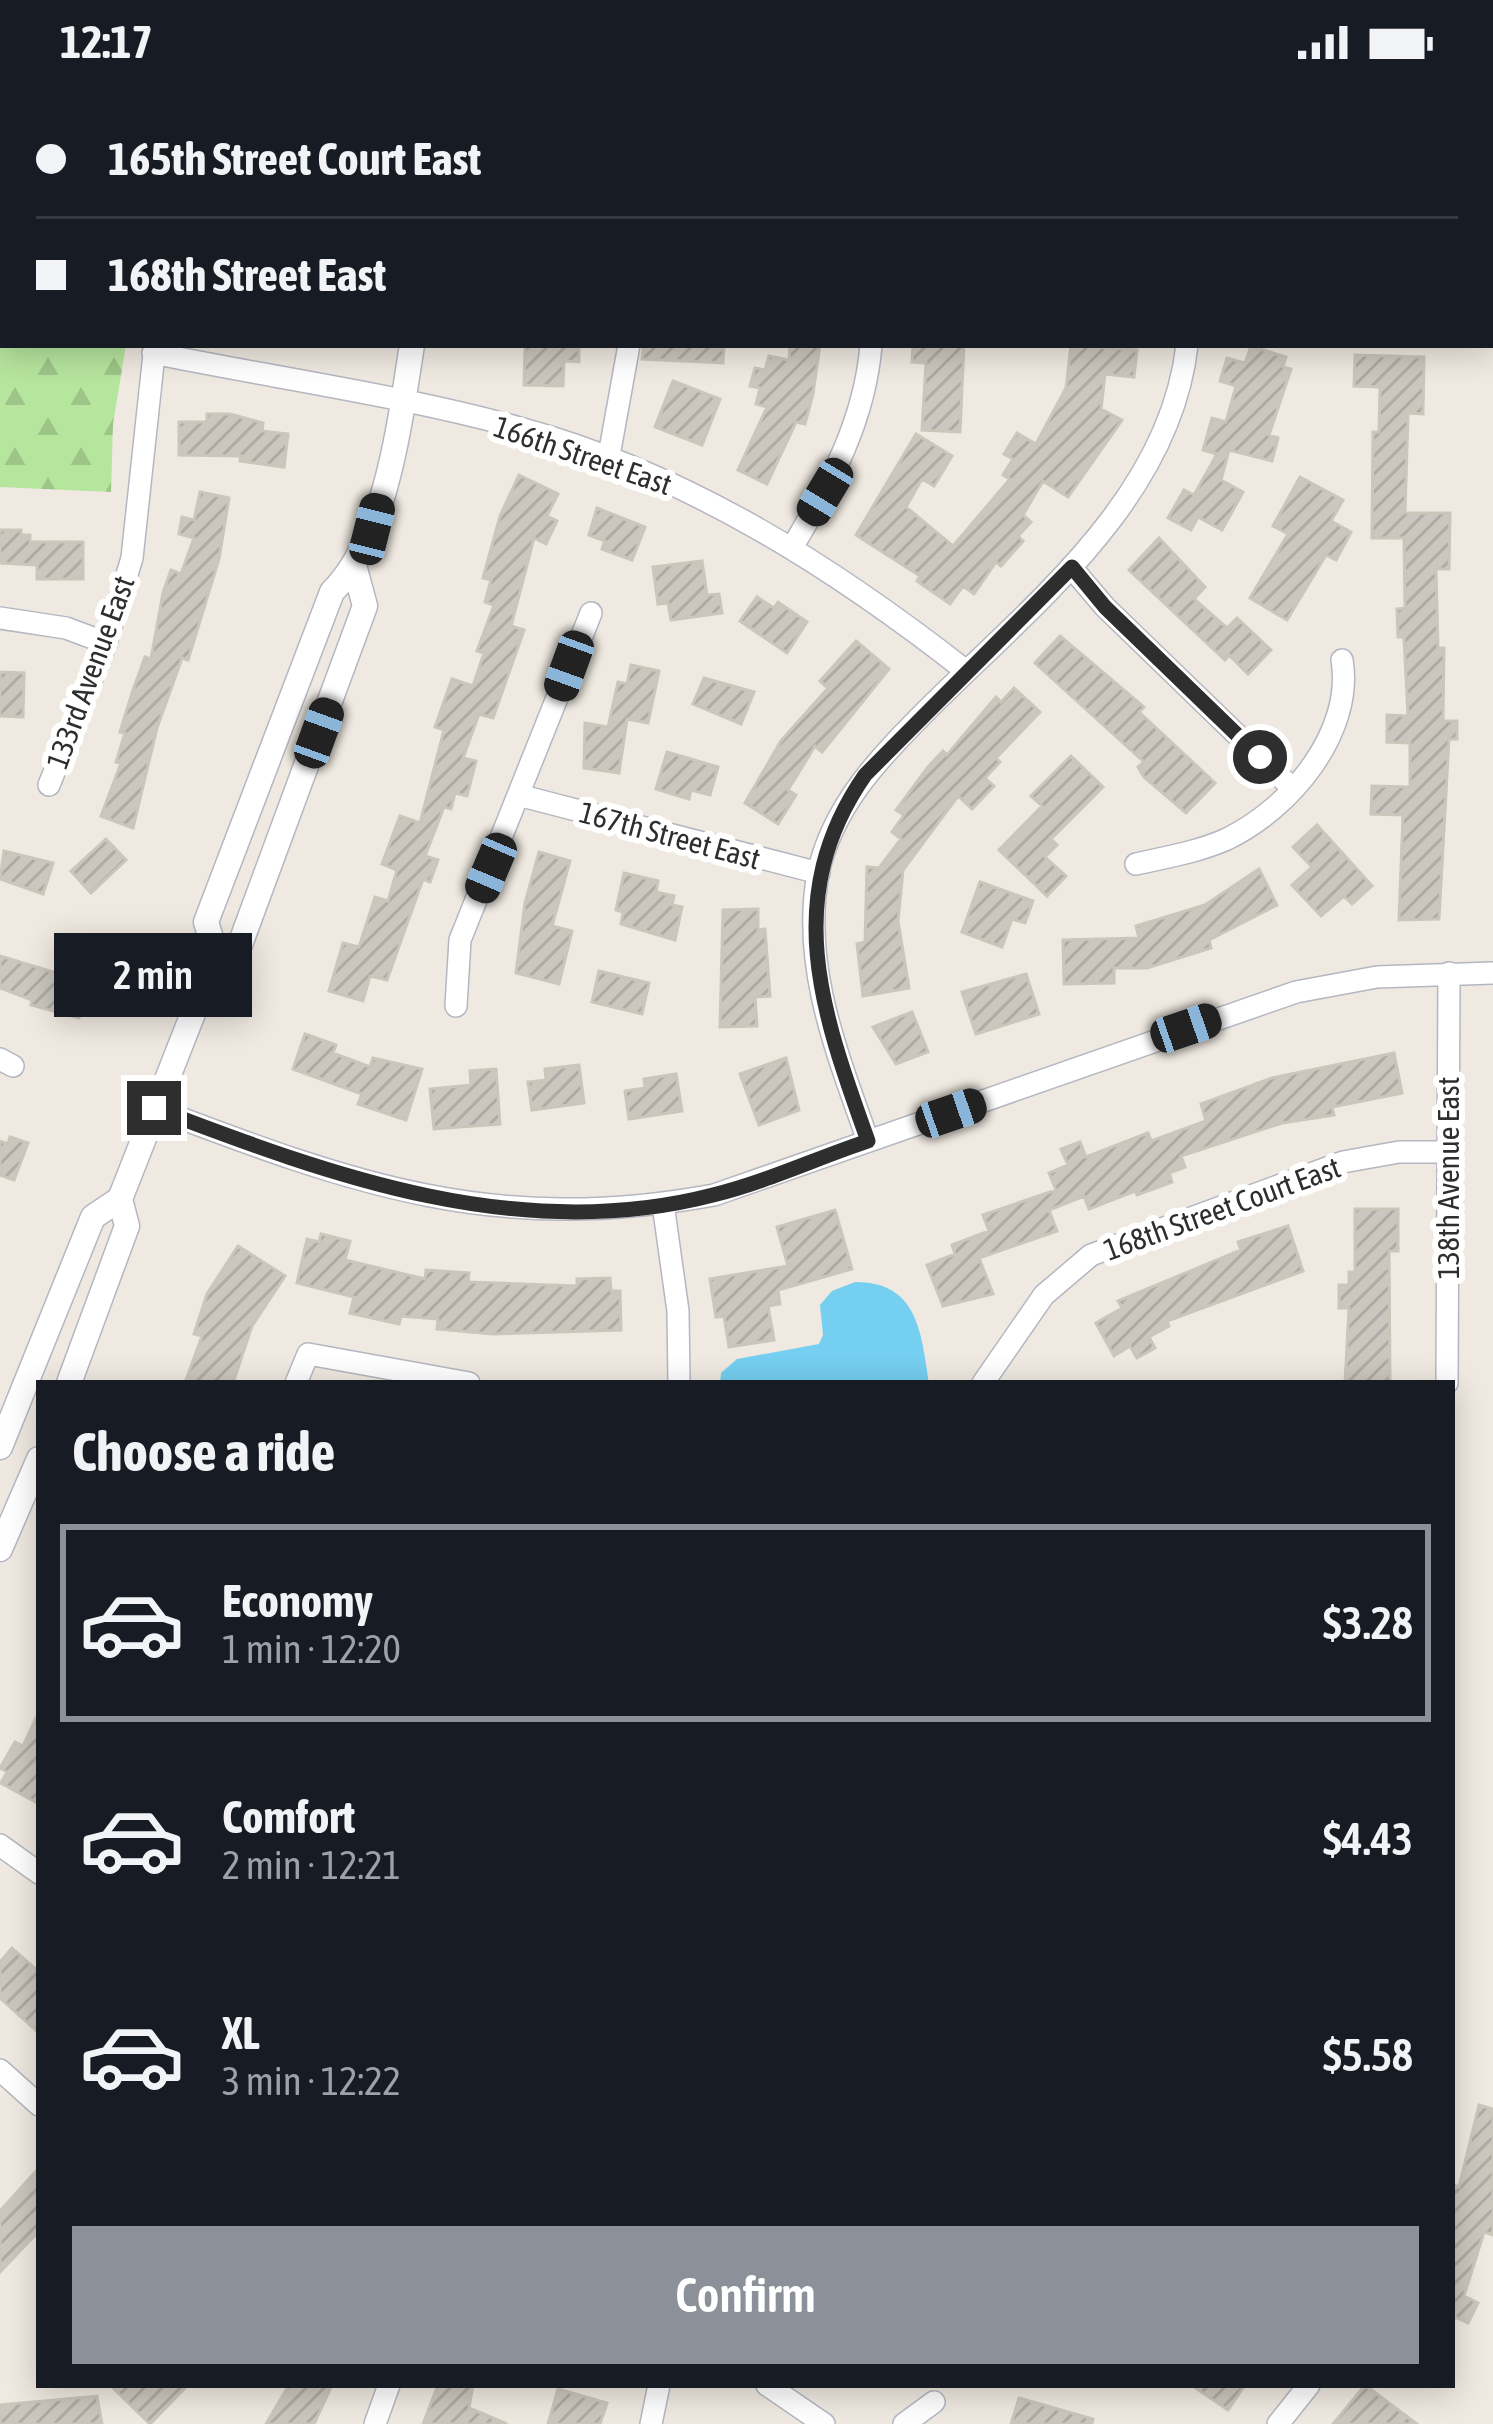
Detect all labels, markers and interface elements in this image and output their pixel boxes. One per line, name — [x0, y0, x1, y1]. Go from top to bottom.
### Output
text: 12:17 — [60, 16, 153, 68]
text: 165th Street Court East — [108, 133, 481, 185]
text: 168th Street East — [108, 249, 386, 301]
street label: 166th Street East — [490, 409, 676, 501]
car — [791, 452, 859, 532]
car — [346, 490, 398, 568]
street label: 133rd Avenue East — [39, 571, 141, 773]
car — [540, 626, 598, 706]
car — [290, 693, 348, 773]
route start — [1233, 730, 1287, 784]
street label: 167th Street East — [576, 795, 764, 875]
car — [460, 828, 522, 908]
callout: 2 min — [55, 934, 253, 1018]
text: 2 min — [113, 953, 193, 997]
car — [1146, 999, 1226, 1057]
street label: 138th Avenue East — [1431, 1077, 1465, 1279]
route end — [127, 1081, 181, 1135]
car — [911, 1084, 991, 1142]
street label: 168th Street Court East — [1099, 1149, 1345, 1267]
text: Choose a ride — [72, 1421, 335, 1482]
icon: car — [78, 1569, 186, 1677]
text: Economy — [222, 1575, 373, 1627]
text: $3.28 — [1323, 1597, 1413, 1649]
text: 1 min · 12:20 — [222, 1627, 401, 1671]
icon: car — [78, 1785, 186, 1893]
text: Comfort — [222, 1791, 355, 1843]
text: $4.43 — [1323, 1813, 1413, 1865]
text: 2 min · 12:21 — [222, 1843, 401, 1887]
icon: car — [78, 2001, 186, 2109]
text: XL — [222, 2007, 260, 2059]
text: $5.58 — [1323, 2029, 1413, 2081]
text: 3 min · 12:22 — [222, 2059, 401, 2103]
button: Confirm — [72, 2226, 1419, 2364]

